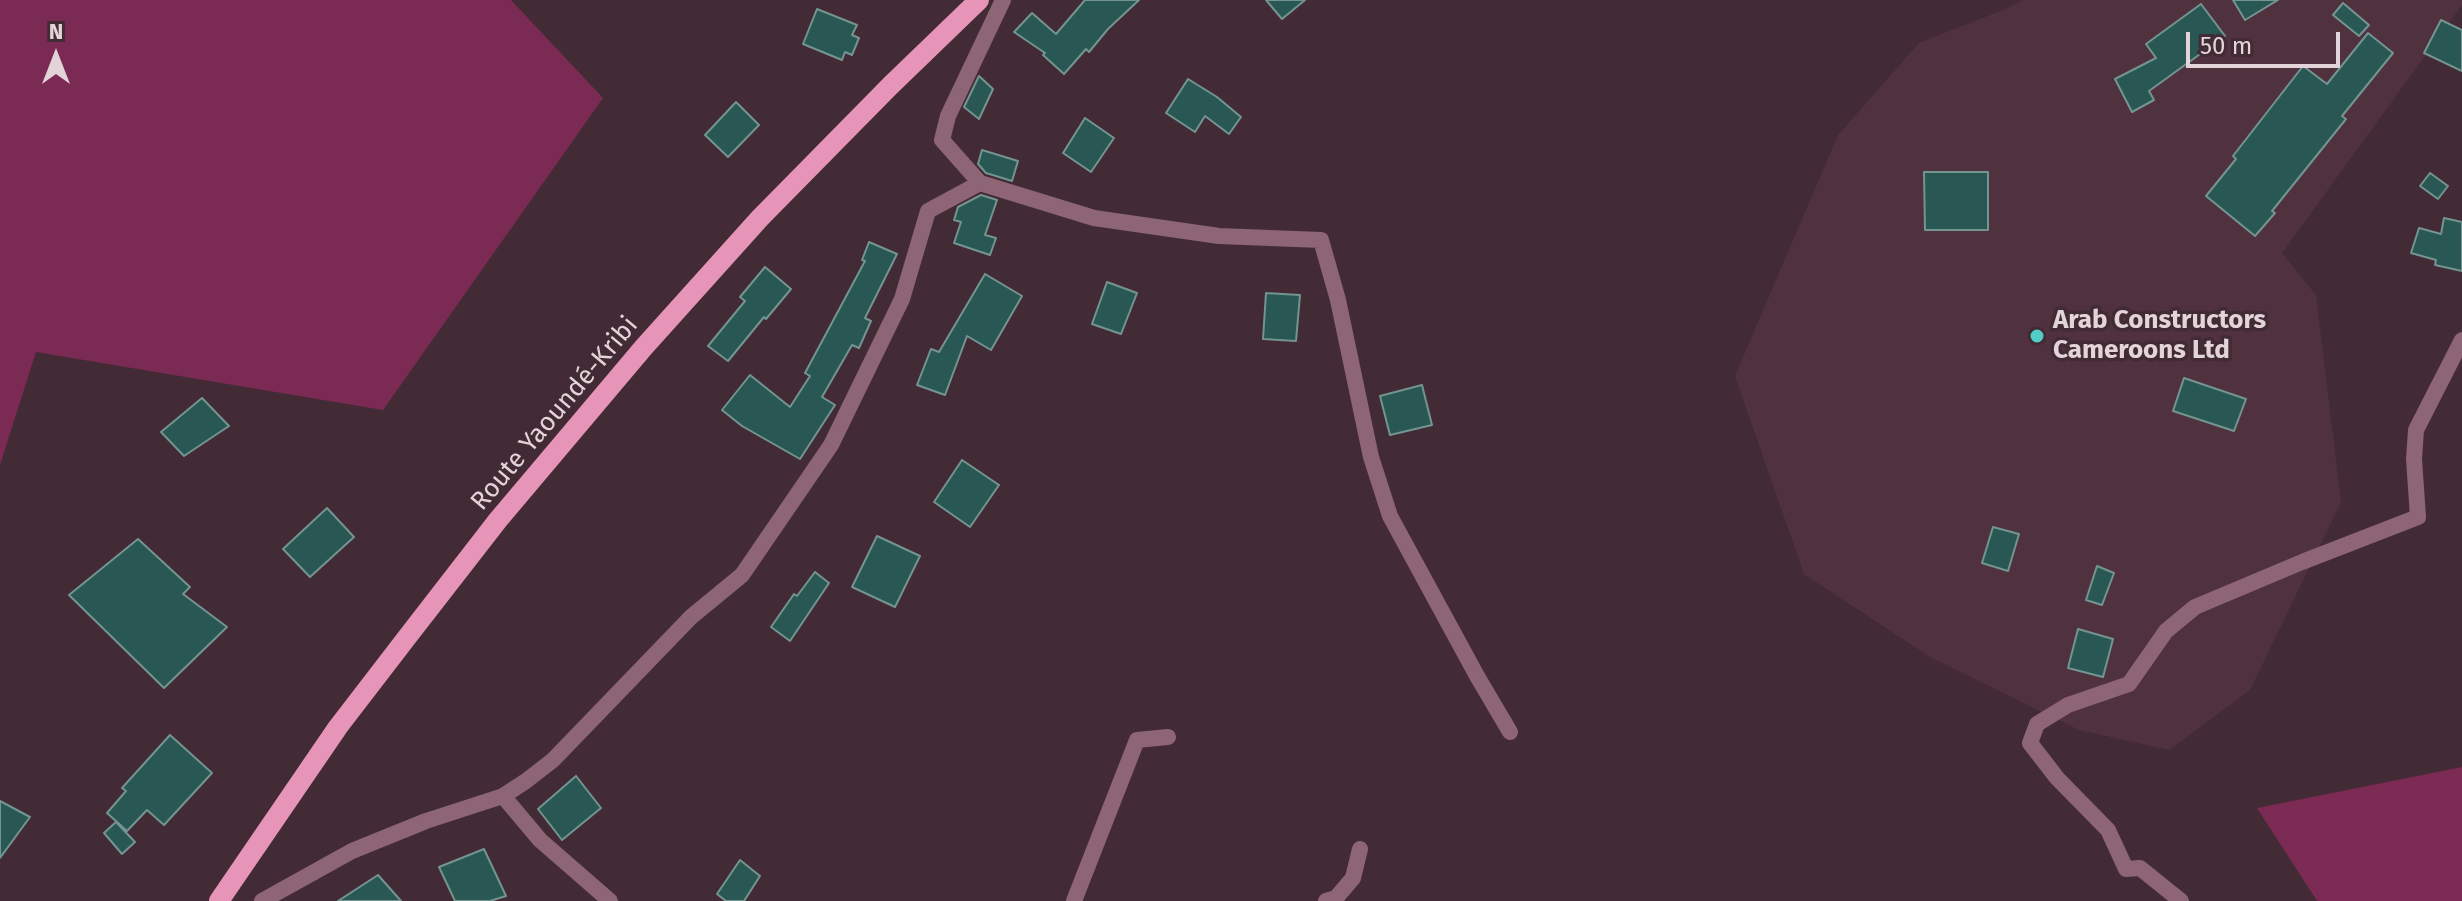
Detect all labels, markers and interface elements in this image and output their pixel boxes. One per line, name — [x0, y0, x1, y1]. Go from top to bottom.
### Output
north arrow — [16, 16, 96, 96]
scale bar — [2190, 16, 2344, 66]
text: N — [49, 18, 63, 45]
text: 50 m — [2200, 32, 2252, 60]
place label: Arab Constructors Cameroons Ltd — [2053, 305, 2266, 366]
street label: Route Yaoundé-Kribi — [465, 311, 645, 517]
marker: Arab Constructors Cameroons Ltd — [2028, 327, 2046, 345]

